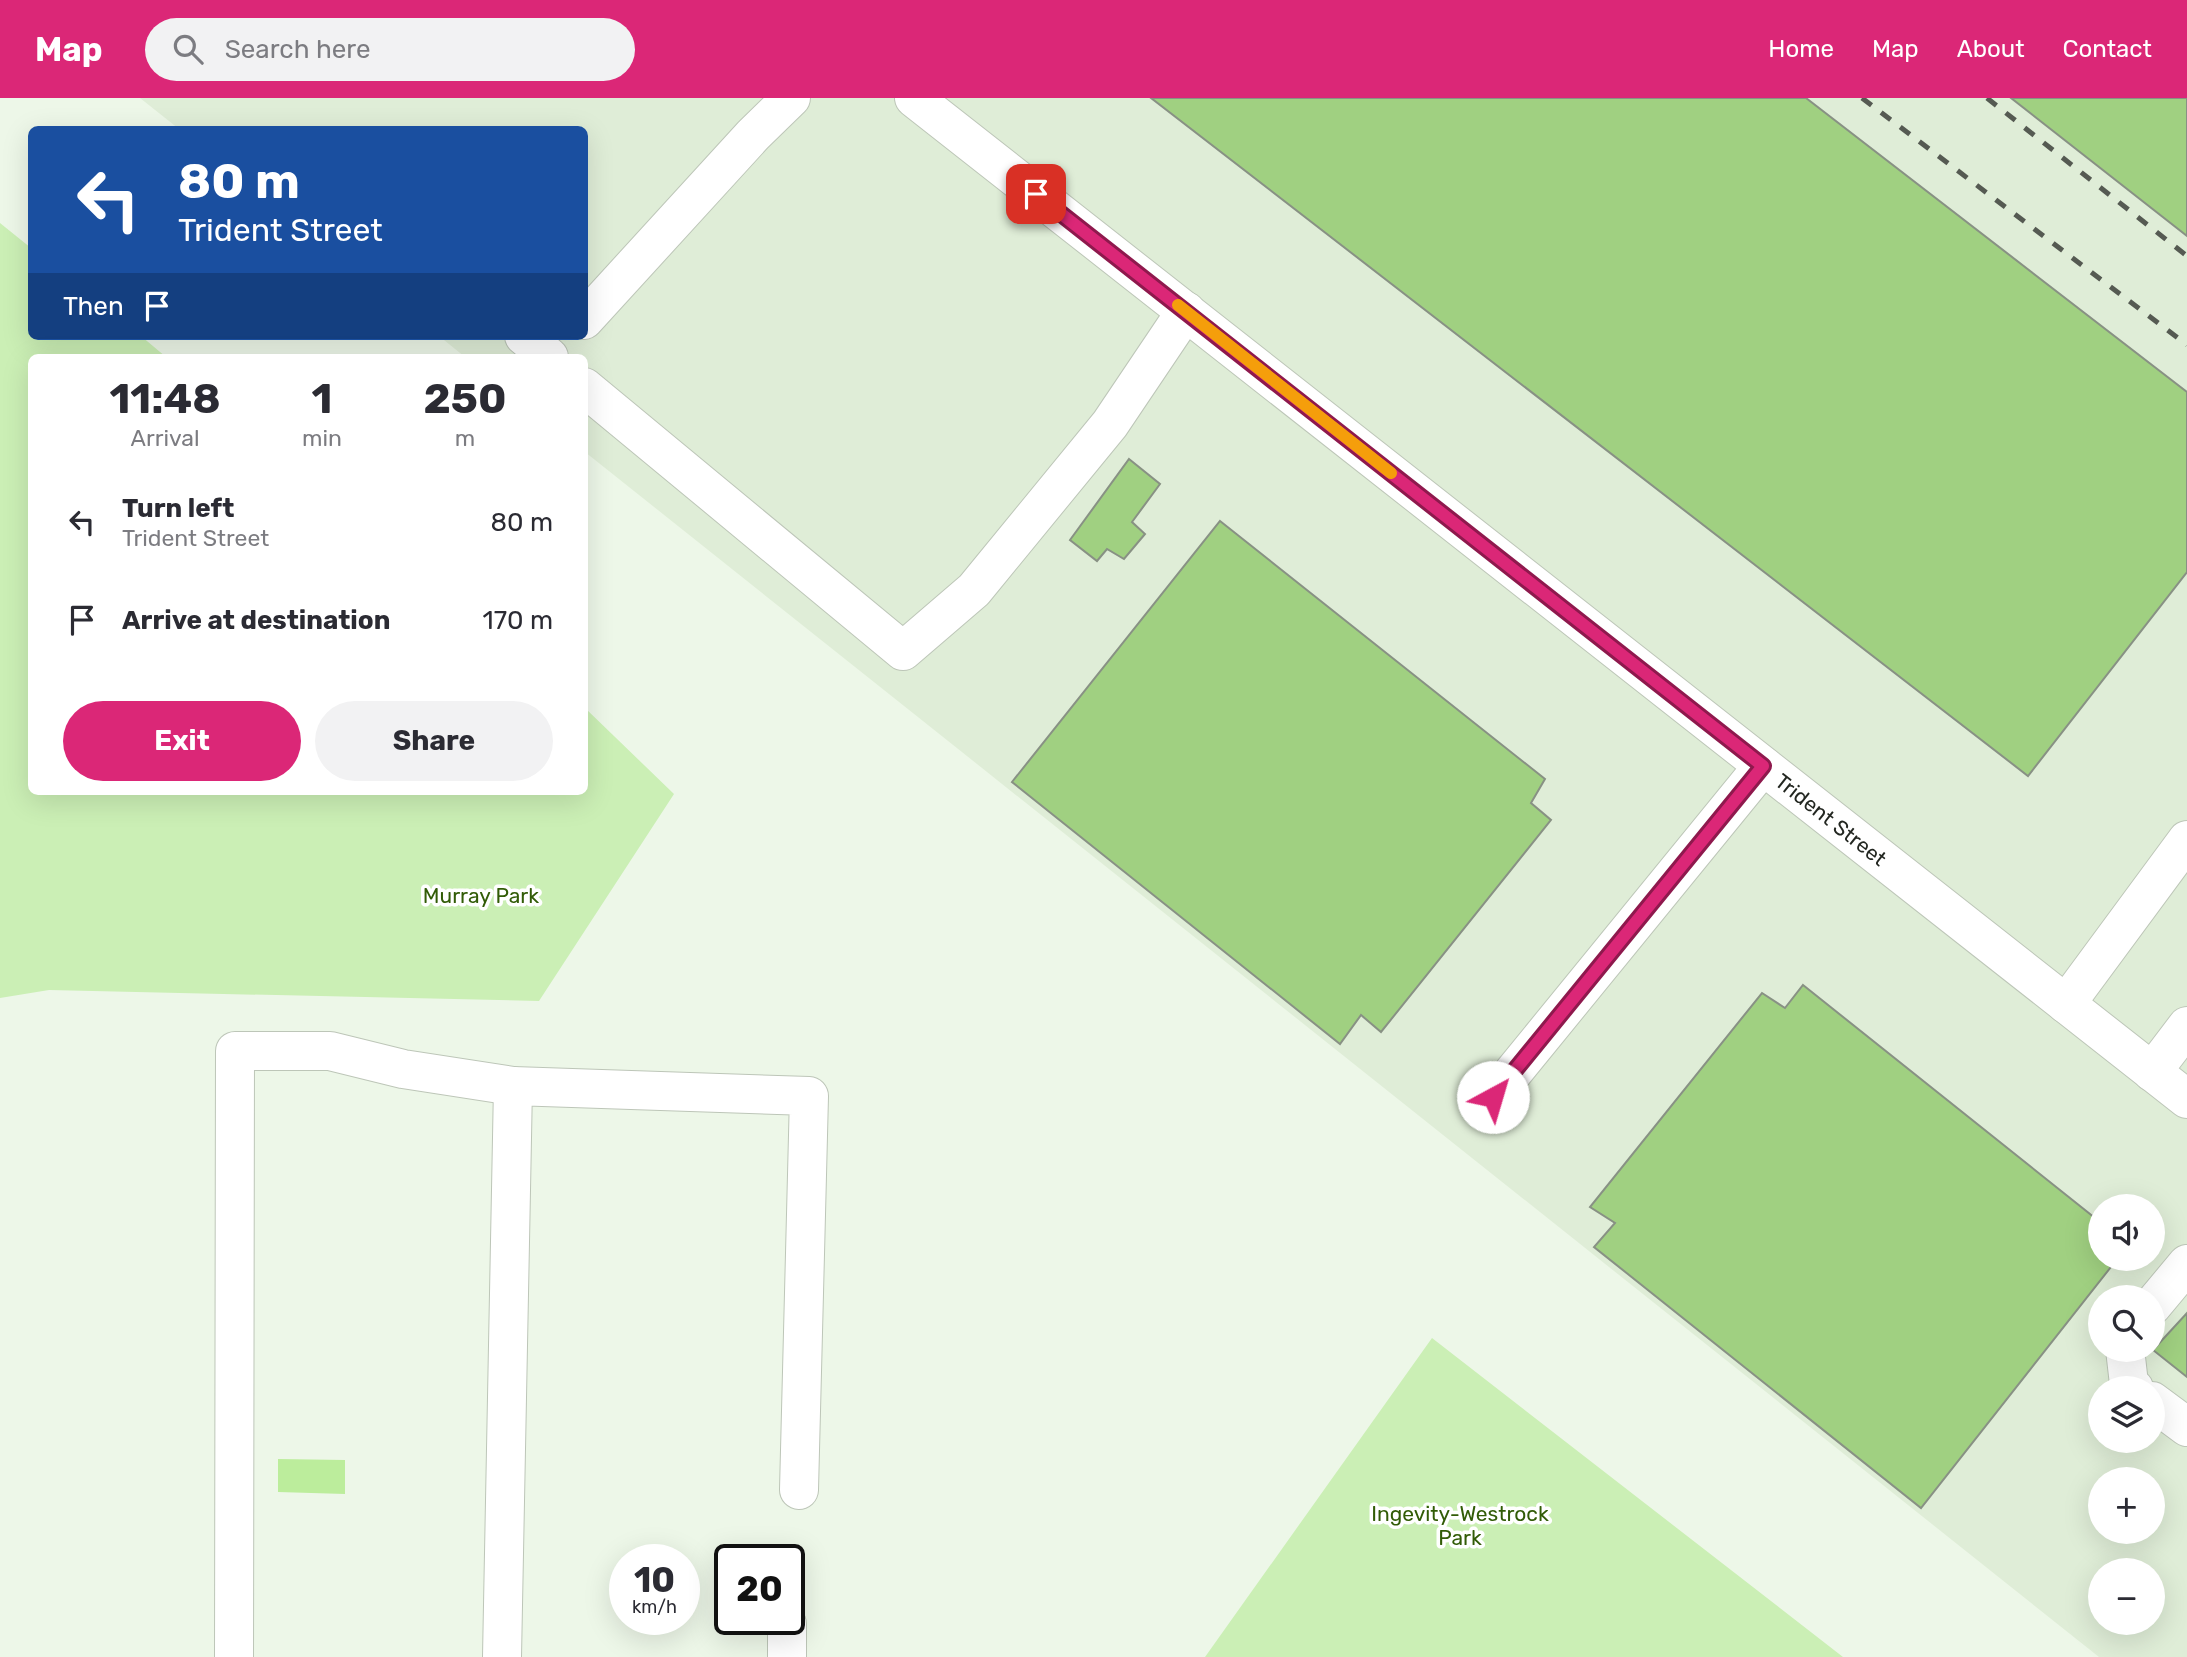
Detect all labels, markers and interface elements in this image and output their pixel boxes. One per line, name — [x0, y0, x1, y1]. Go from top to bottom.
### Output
search box — [145, 18, 635, 81]
text: Map — [35, 30, 103, 69]
icon: search — [169, 30, 207, 68]
text: Search here — [225, 34, 370, 65]
text: Home — [1768, 35, 1834, 63]
text: Map — [1872, 35, 1919, 63]
text: About — [1957, 35, 2025, 63]
text: Contact — [2063, 35, 2152, 63]
text: 80 m — [178, 152, 300, 210]
icon: left — [63, 154, 154, 245]
pin — [1006, 164, 1066, 224]
icon: arrive — [1017, 175, 1055, 213]
text: Trident Street — [178, 211, 383, 249]
icon: arrive — [138, 287, 176, 325]
text: Then — [63, 291, 124, 322]
text: 11:48 — [109, 374, 221, 424]
text: 1 — [312, 374, 332, 424]
text: 250 — [424, 374, 507, 424]
text: Arrival — [131, 424, 200, 452]
text: min — [302, 424, 342, 452]
text: m — [455, 424, 475, 452]
text: Turn left — [122, 493, 234, 524]
icon: left — [63, 503, 101, 541]
text: 80 m — [490, 507, 553, 538]
text: Trident Street — [122, 524, 269, 552]
icon: arrive — [63, 601, 101, 639]
text: Arrive at destination — [122, 605, 390, 636]
text: 170 m — [483, 605, 553, 636]
button: Exit — [63, 701, 301, 781]
button: Share — [315, 701, 553, 781]
street label: Trident Street — [1771, 768, 1892, 871]
park label: Murray Park — [423, 883, 539, 908]
position arrow — [1456, 1060, 1530, 1134]
map controls — [2088, 1194, 2165, 1635]
button: sound — [2088, 1194, 2165, 1271]
button: search — [2088, 1285, 2165, 1362]
button: layers — [2088, 1376, 2165, 1453]
button: + — [2088, 1467, 2165, 1544]
park label: Ingevity-Westrock Park — [1371, 1501, 1549, 1550]
speed limit sign: 20 — [714, 1544, 805, 1635]
button: − — [2088, 1558, 2165, 1635]
text: 10 — [634, 1559, 675, 1601]
text: km/h — [632, 1596, 677, 1618]

